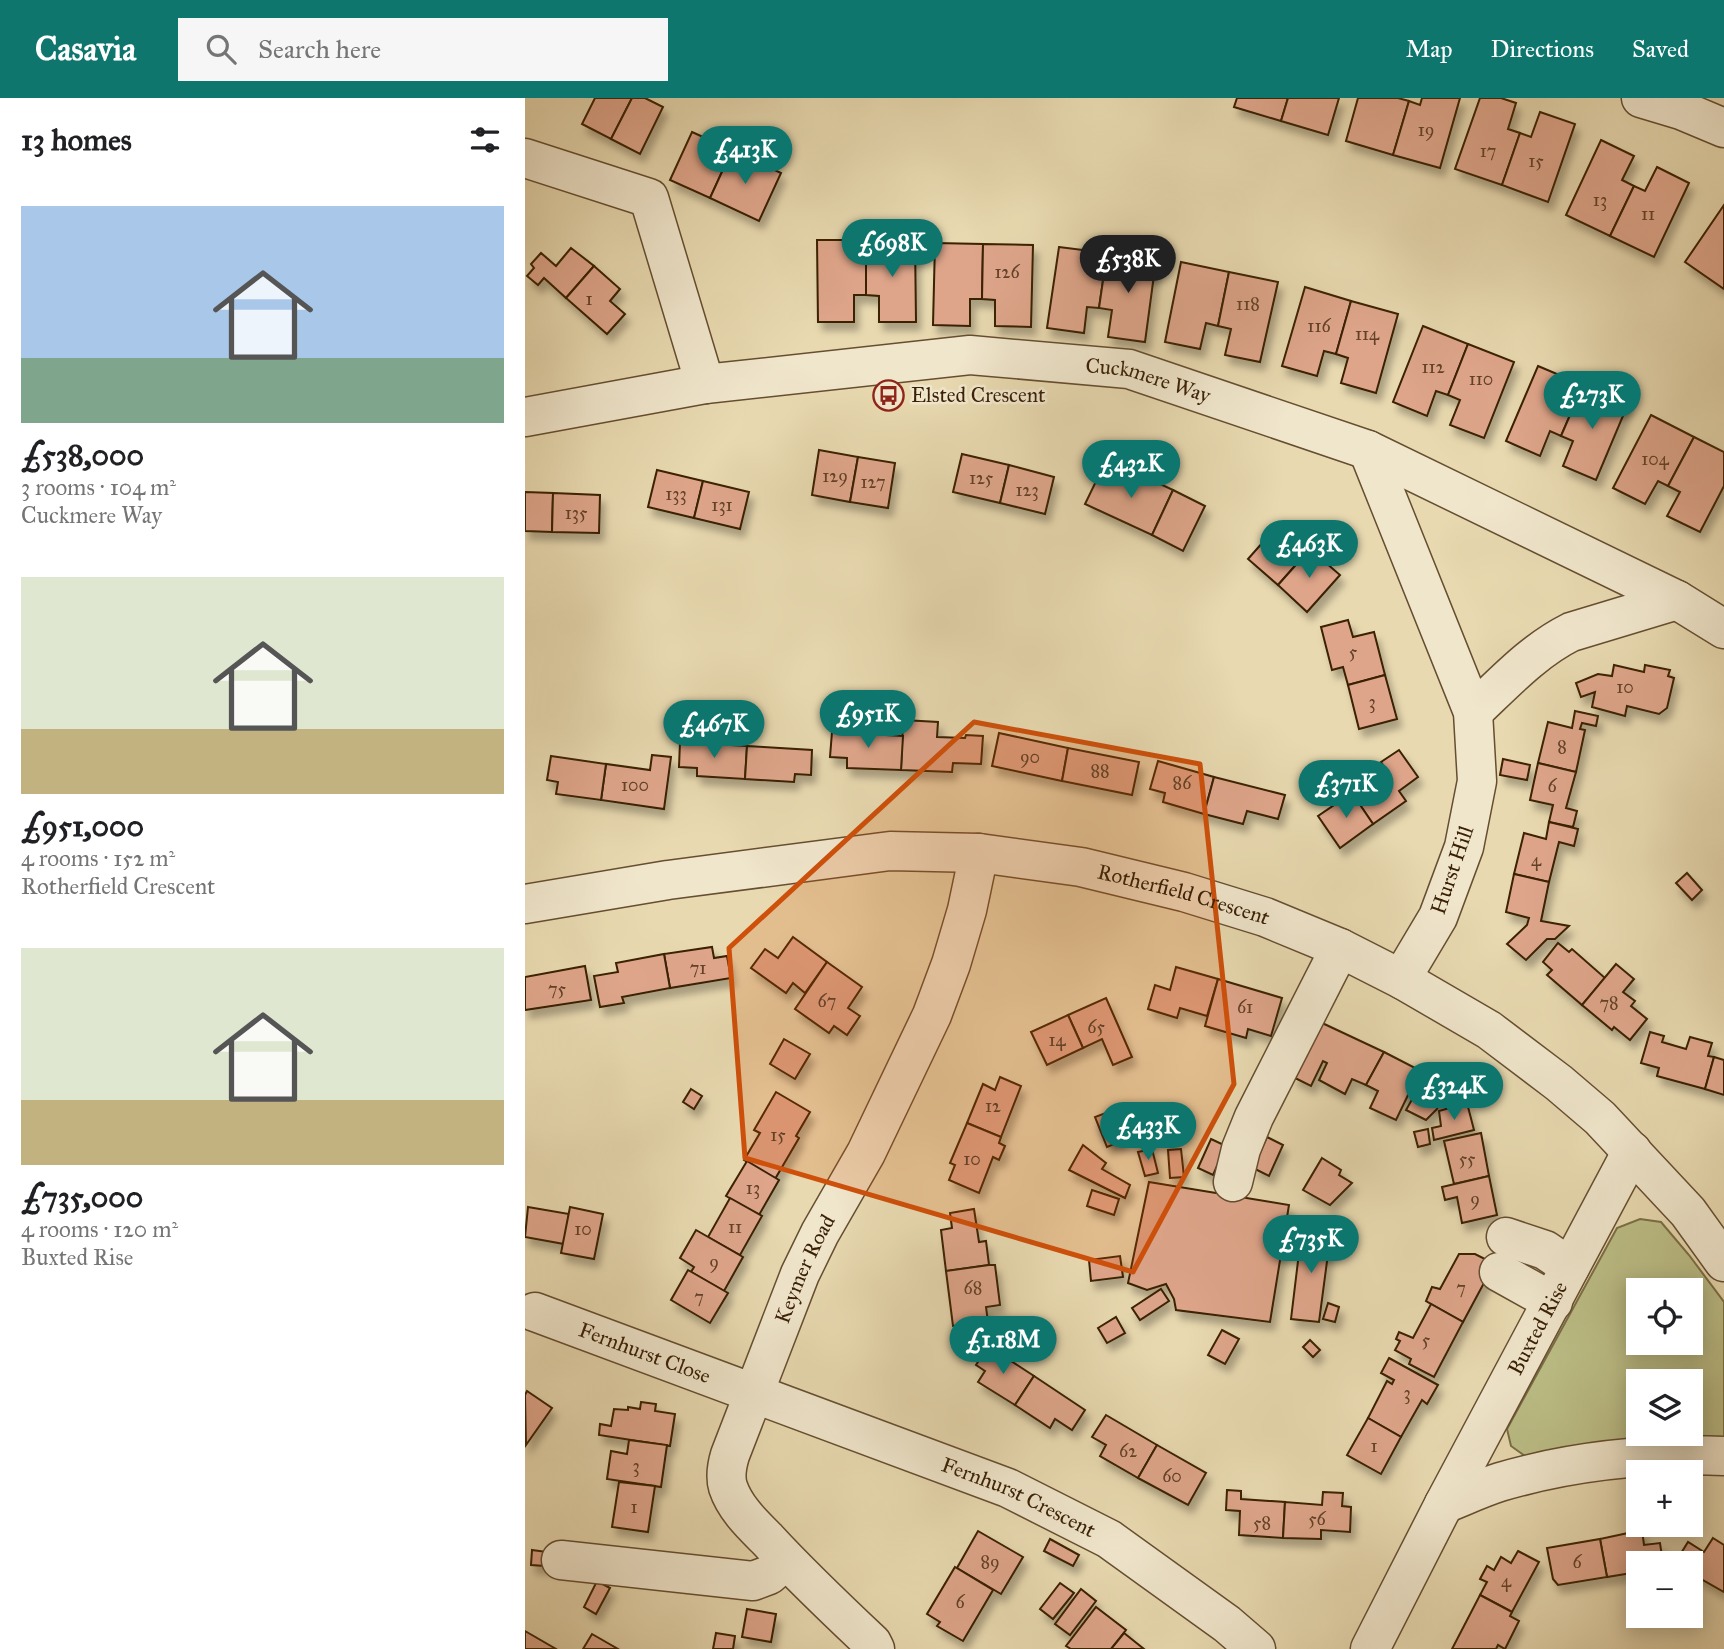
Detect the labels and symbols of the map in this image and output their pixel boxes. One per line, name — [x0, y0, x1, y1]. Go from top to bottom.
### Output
house number: 19 — [1418, 119, 1434, 141]
pin: £413K — [696, 126, 794, 186]
house number: 17 — [1480, 140, 1496, 162]
house number: 15 — [1528, 150, 1544, 172]
house number: 13 — [1593, 189, 1607, 211]
house number: 11 — [1641, 203, 1655, 225]
pin: £698K — [843, 220, 941, 279]
pin: £538K — [1079, 236, 1177, 295]
house number: 126 — [994, 261, 1020, 283]
house number: 1 — [585, 288, 593, 310]
house number: 118 — [1236, 293, 1260, 315]
house number: 116 — [1307, 315, 1331, 337]
house number: 114 — [1355, 323, 1380, 345]
street label: Cuckmere Way — [1084, 352, 1215, 409]
house number: 112 — [1421, 356, 1445, 378]
house number: 110 — [1469, 368, 1493, 390]
pin: £273K — [1543, 372, 1641, 431]
bus stop icon: Elsted Crescent — [871, 378, 905, 412]
place label: Elsted Crescent — [911, 382, 1046, 408]
pin: £432K — [1082, 440, 1180, 500]
house number: 104 — [1641, 448, 1670, 470]
house number: 129 — [822, 465, 848, 487]
house number: 125 — [969, 467, 994, 489]
house number: 127 — [860, 471, 886, 493]
house number: 123 — [1015, 479, 1039, 501]
house number: 133 — [665, 483, 687, 505]
house number: 131 — [711, 494, 733, 516]
house number: 135 — [565, 502, 588, 524]
pin: £463K — [1260, 520, 1358, 580]
house number: 5 — [1349, 641, 1358, 663]
house number: 10 — [1616, 676, 1634, 698]
pin: £951K — [819, 690, 917, 750]
house number: 3 — [1368, 691, 1376, 713]
pin: £467K — [665, 700, 763, 760]
house number: 8 — [1557, 736, 1567, 758]
house number: 90 — [1020, 746, 1040, 768]
house number: 88 — [1090, 760, 1110, 782]
pin: £371K — [1297, 760, 1395, 820]
house number: 86 — [1173, 772, 1192, 794]
house number: 100 — [621, 774, 649, 796]
house number: 6 — [1547, 775, 1557, 797]
street label: Hurst Hill — [1425, 822, 1479, 918]
house number: 4 — [1531, 849, 1542, 871]
street label: Rotherfield Crescent — [1095, 858, 1274, 931]
house number: 71 — [690, 957, 706, 979]
house number: 75 — [548, 978, 567, 1000]
house number: 67 — [818, 990, 836, 1012]
house number: 78 — [1599, 992, 1619, 1014]
house number: 61 — [1237, 996, 1253, 1018]
house number: 65 — [1087, 1016, 1105, 1038]
house number: 14 — [1048, 1029, 1067, 1051]
pin: £324K — [1405, 1062, 1503, 1122]
house number: 12 — [985, 1095, 1001, 1117]
pin: £433K — [1099, 1102, 1197, 1162]
house number: 15 — [770, 1124, 786, 1146]
house number: 10 — [963, 1148, 981, 1170]
house number: 55 — [1459, 1148, 1476, 1170]
house number: 13 — [746, 1177, 760, 1199]
house number: 9 — [1470, 1188, 1480, 1210]
street label: Keymer Road — [769, 1210, 841, 1327]
house number: 11 — [728, 1216, 742, 1238]
pin: £735K — [1262, 1216, 1360, 1275]
house number: 10 — [574, 1218, 592, 1240]
house number: 9 — [709, 1251, 719, 1273]
house number: 68 — [964, 1277, 982, 1299]
house number: 7 — [1456, 1277, 1466, 1299]
street label: Buxted Rise — [1502, 1277, 1573, 1380]
house number: 7 — [694, 1286, 704, 1308]
street label: Fernhurst Close — [575, 1316, 714, 1389]
pin: £1.18M — [946, 1316, 1060, 1376]
house number: 5 — [1422, 1329, 1431, 1351]
house number: 3 — [1403, 1382, 1411, 1404]
house number: 1 — [1370, 1435, 1378, 1457]
house number: 62 — [1119, 1440, 1137, 1462]
street label: Fernhurst Crescent — [938, 1451, 1101, 1543]
house number: 3 — [632, 1455, 640, 1477]
house number: 60 — [1162, 1465, 1182, 1487]
house number: 1 — [630, 1496, 638, 1518]
house number: 56 — [1308, 1508, 1327, 1530]
house number: 58 — [1253, 1512, 1271, 1534]
house number: 89 — [980, 1551, 1000, 1573]
house number: 6 — [1572, 1551, 1582, 1573]
house number: 4 — [1501, 1570, 1512, 1592]
house number: 6 — [955, 1591, 965, 1613]

